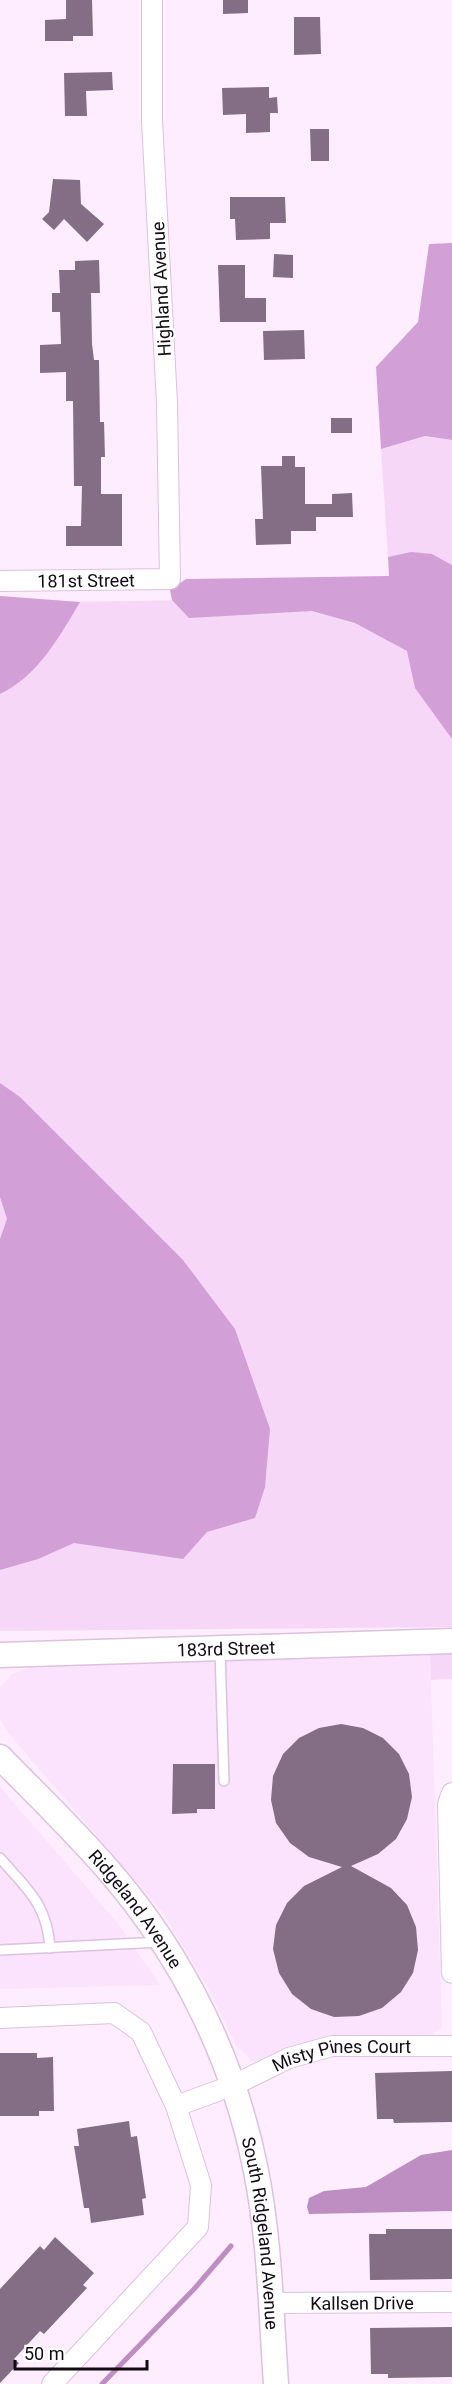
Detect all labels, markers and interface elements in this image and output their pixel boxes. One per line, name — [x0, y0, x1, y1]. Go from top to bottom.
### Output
street label: Highland Avenue — [147, 221, 175, 357]
street label: 181st Street — [37, 569, 135, 591]
street label: 183rd Street — [176, 1636, 276, 1660]
street label: Ridgeland Avenue — [85, 1845, 187, 1972]
street label: Misty Pines Court — [268, 2035, 411, 2075]
street label: South Ridgeland Avenue — [238, 2135, 283, 2330]
street label: Kallsen Drive — [310, 2292, 414, 2313]
scale bar — [15, 2333, 147, 2371]
text: 50 m — [24, 2343, 64, 2364]

